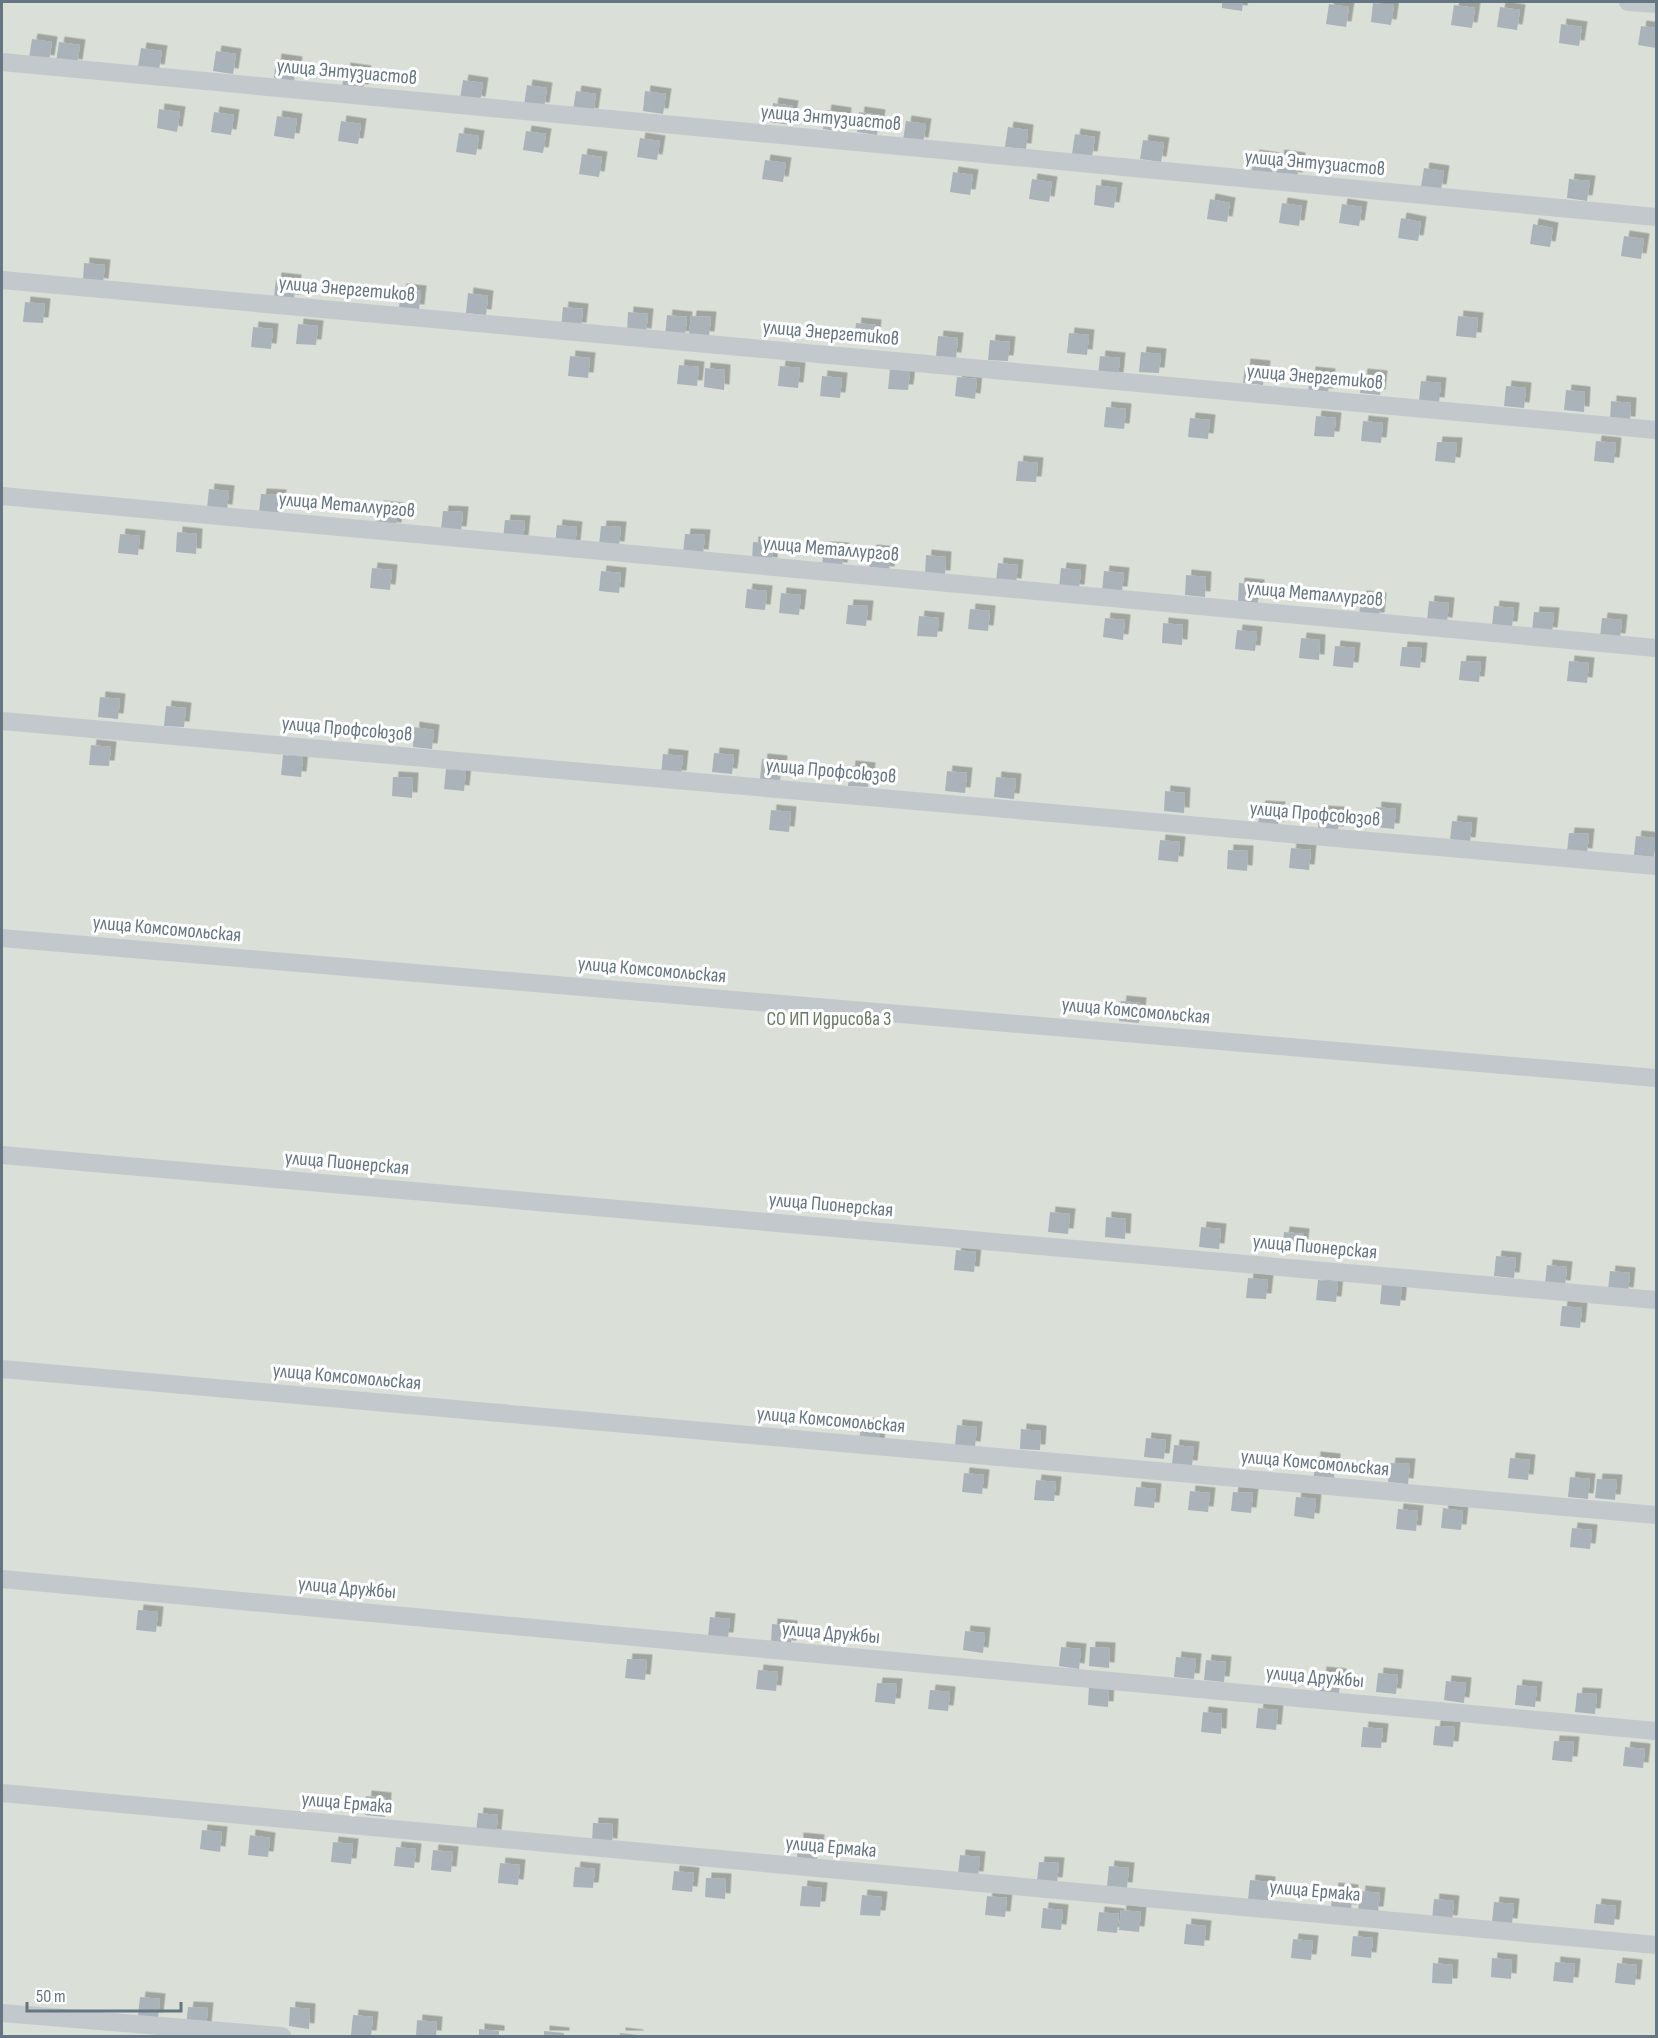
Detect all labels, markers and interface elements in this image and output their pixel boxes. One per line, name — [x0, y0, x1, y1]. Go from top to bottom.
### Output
street label: улица Энтузиастов — [276, 54, 418, 90]
street label: улица Энтузиастов — [760, 100, 902, 136]
street label: улица Энтузиастов — [1244, 145, 1386, 181]
street label: улица Энергетиков — [278, 271, 416, 307]
street label: улица Энергетиков — [762, 315, 900, 351]
street label: улица Энергетиков — [1246, 359, 1384, 395]
street label: улица Металлургов — [278, 487, 416, 523]
street label: улица Металлургов — [762, 531, 900, 567]
street label: улица Металлургов — [1246, 576, 1384, 612]
street label: улица Профсоюзов — [281, 711, 413, 747]
street label: улица Профсоюзов — [765, 753, 897, 789]
street label: улица Профсоюзов — [1249, 796, 1381, 832]
street label: улица Комсомольская — [92, 911, 242, 947]
street label: улица Комсомольская — [577, 952, 727, 988]
street label: улица Комсомольская — [1061, 993, 1211, 1029]
park label: СО ИП Идрисова 3 — [767, 1007, 891, 1031]
street label: улица Пионерская — [284, 1146, 410, 1180]
street label: улица Пионерская — [768, 1188, 894, 1222]
street label: улица Пионерская — [1252, 1230, 1378, 1264]
street label: улица Комсомольская — [272, 1359, 422, 1395]
street label: улица Комсомольская — [756, 1402, 906, 1438]
street label: улица Комсомольская — [1240, 1445, 1390, 1481]
street label: улица Дружбы — [297, 1572, 397, 1604]
street label: улица Дружбы — [781, 1617, 881, 1649]
street label: улица Дружбы — [1265, 1661, 1365, 1693]
street label: улица Ермака — [300, 1787, 394, 1819]
street label: улица Ермака — [784, 1831, 878, 1863]
street label: улица Ермака — [1268, 1875, 1362, 1907]
scale bar — [27, 1975, 182, 2013]
text: 50 m — [36, 1986, 66, 2007]

